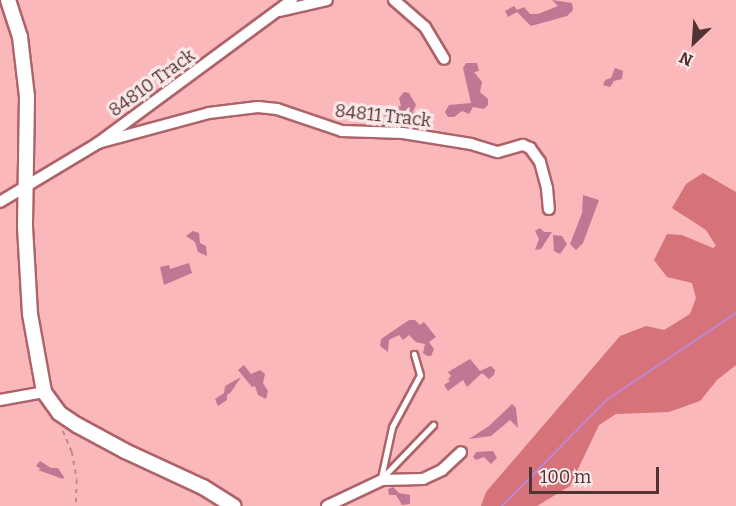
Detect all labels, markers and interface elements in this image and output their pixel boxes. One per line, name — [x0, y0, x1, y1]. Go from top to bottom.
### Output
north arrow — [664, 12, 724, 72]
street label: 84810 Track — [105, 45, 199, 121]
text: N — [677, 48, 696, 70]
street label: 84811 Track — [334, 100, 432, 132]
scale bar — [532, 455, 662, 493]
text: 100 m — [540, 466, 591, 488]

